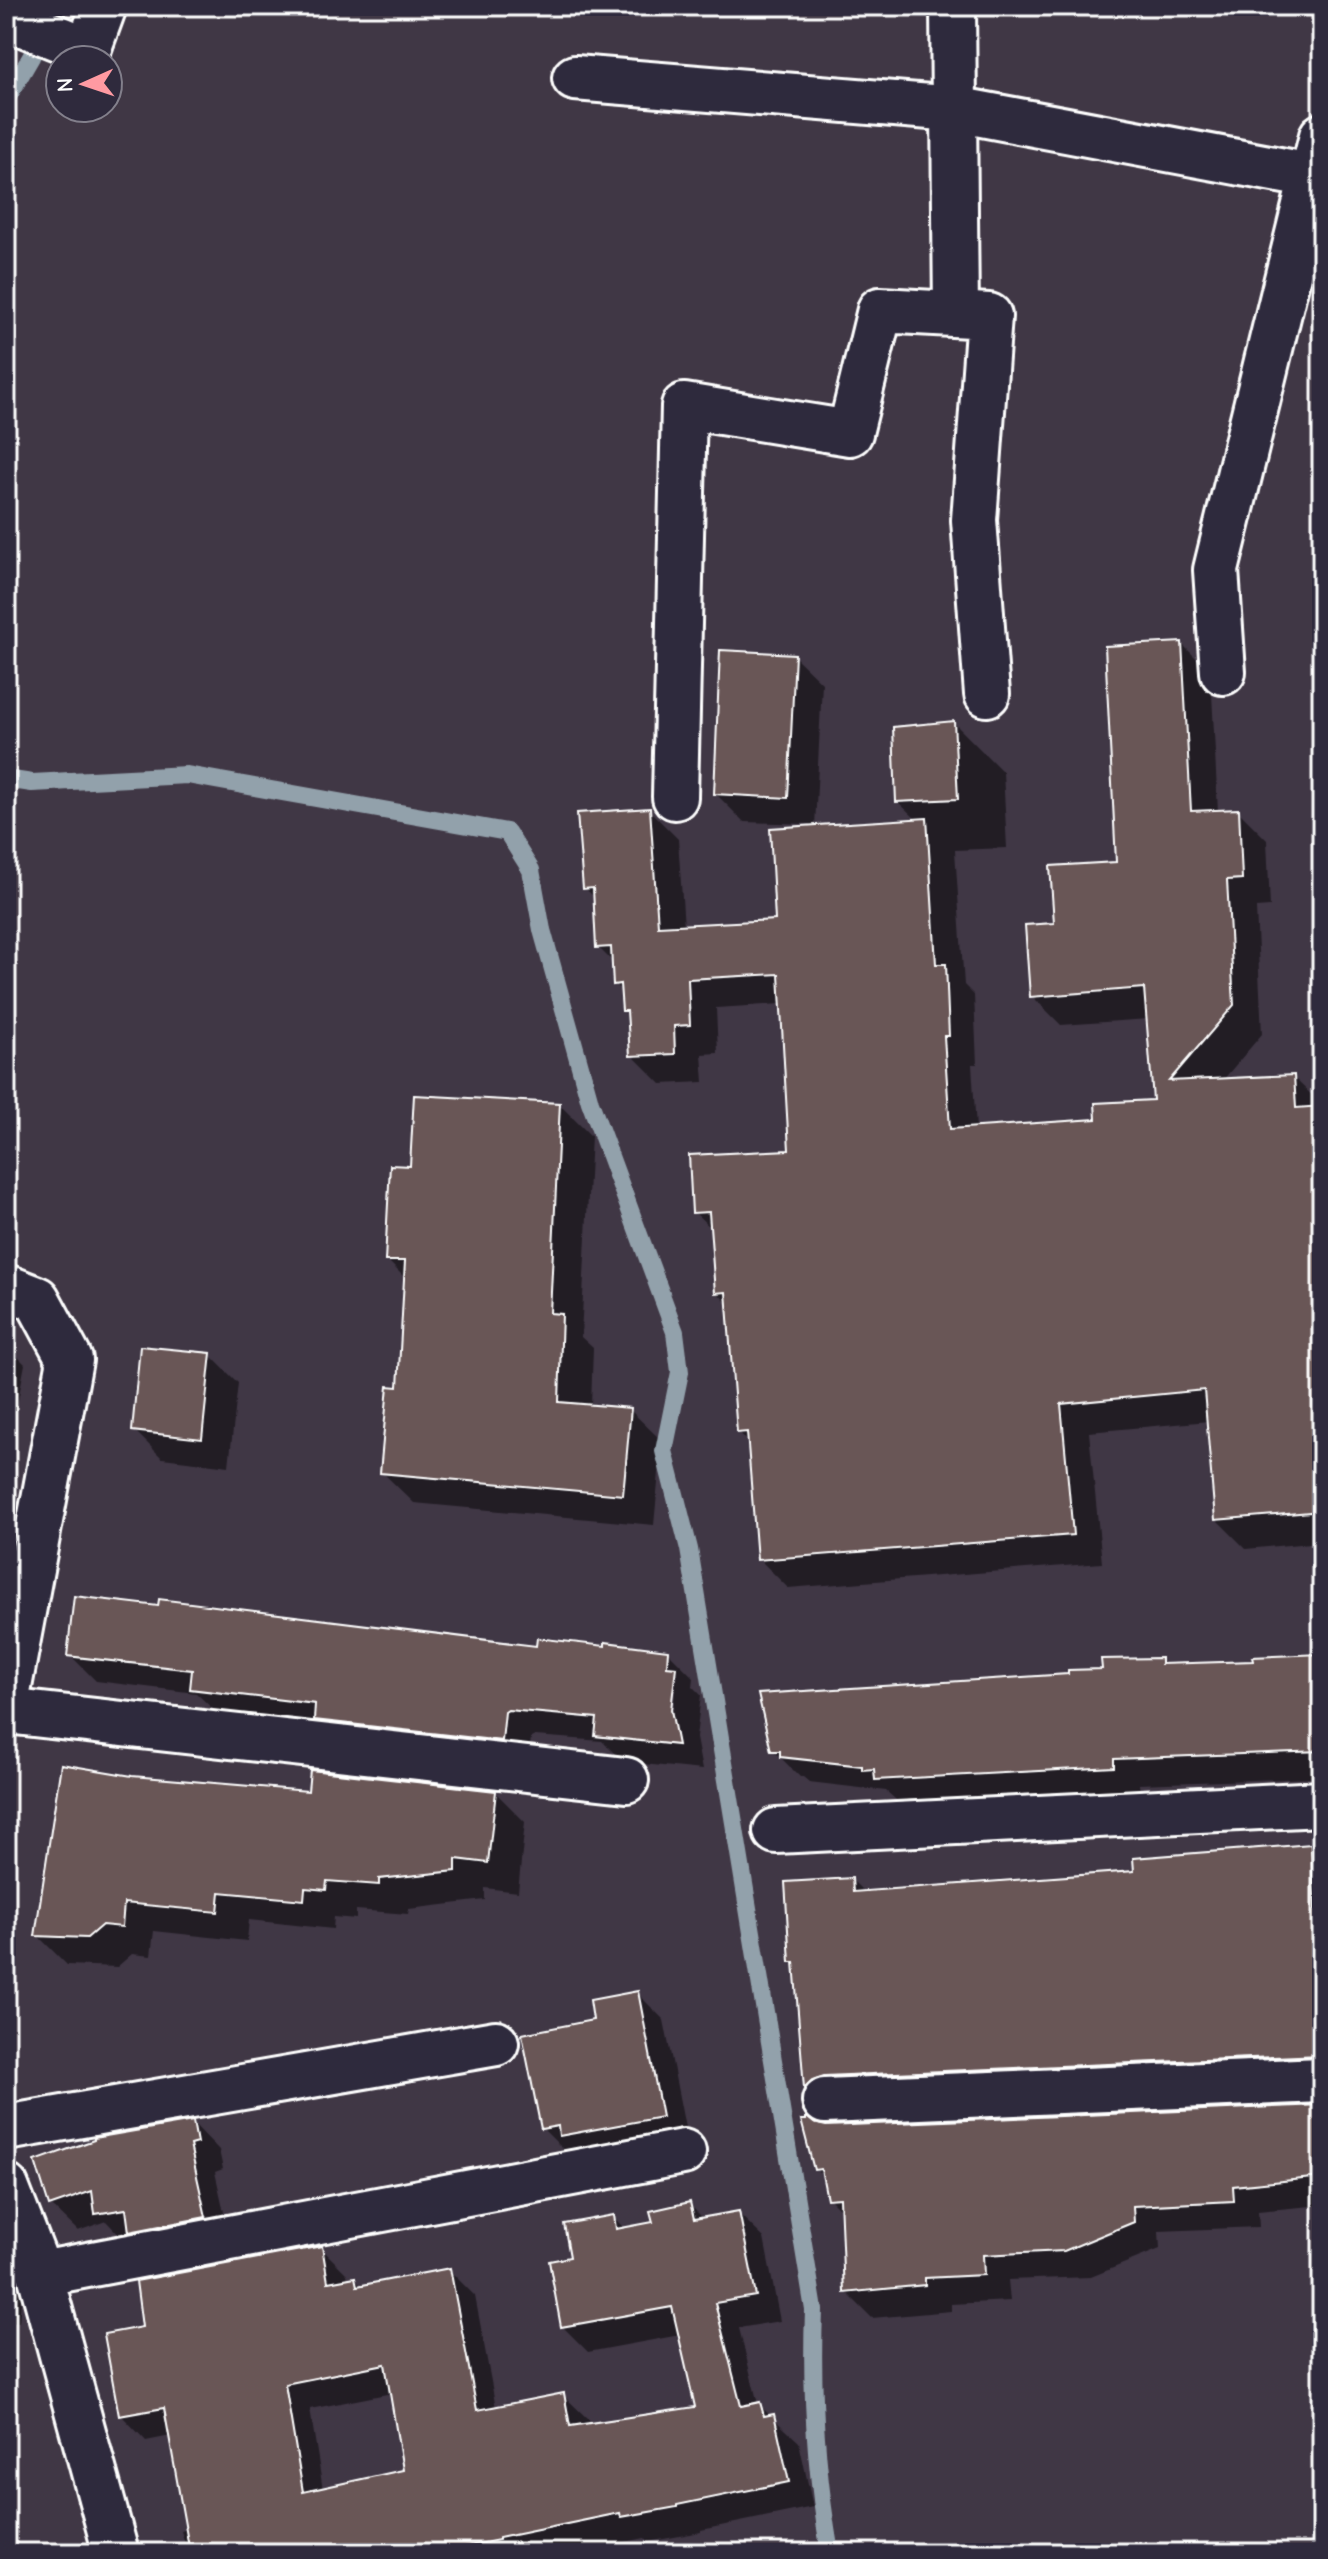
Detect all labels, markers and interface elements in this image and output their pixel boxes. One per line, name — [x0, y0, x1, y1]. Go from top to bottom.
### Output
north arrow — [44, 44, 124, 124]
text: N — [52, 77, 78, 93]

